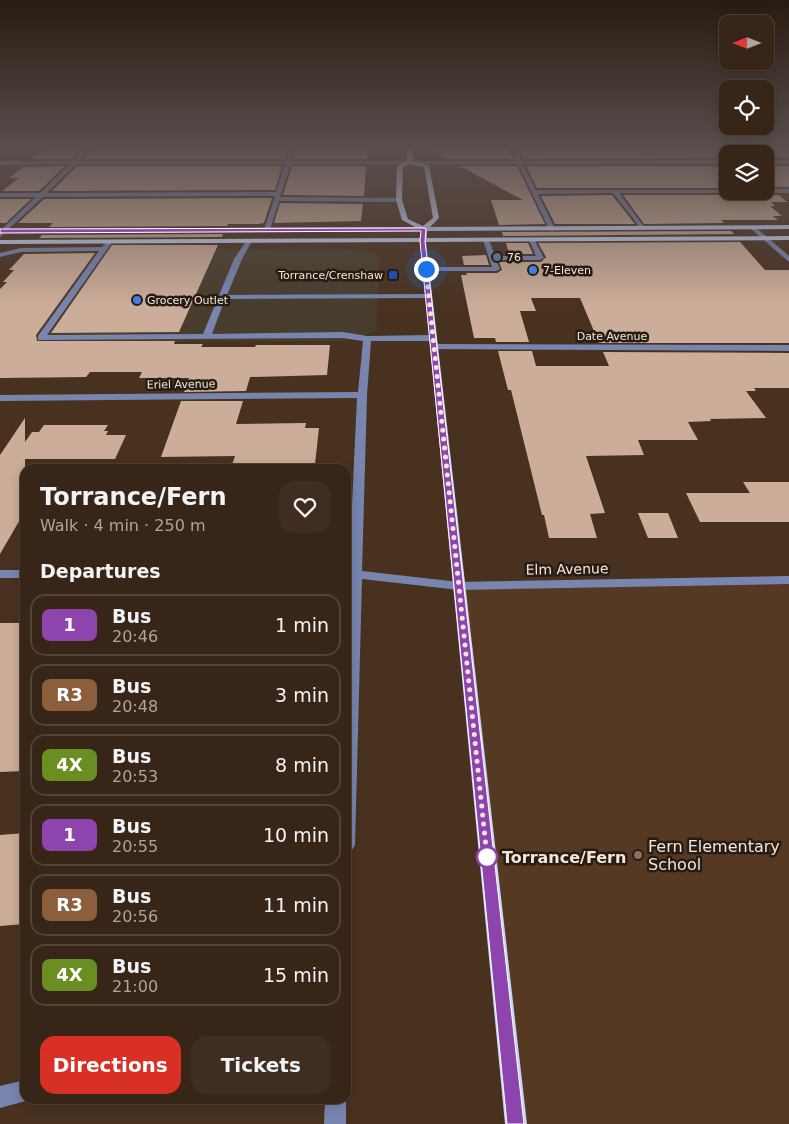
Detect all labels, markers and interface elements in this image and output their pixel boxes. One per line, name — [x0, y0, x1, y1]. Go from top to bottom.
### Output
north arrow — [719, 15, 774, 70]
map controls — [719, 15, 774, 200]
button: locate — [719, 80, 774, 135]
button: layers — [719, 145, 774, 200]
marker: 76 — [491, 251, 503, 263]
place label: 76 — [507, 251, 521, 264]
your location — [414, 257, 439, 282]
marker: 7-Eleven — [527, 264, 539, 276]
place label: 7-Eleven — [543, 264, 591, 277]
place label: Torrance/Crenshaw — [277, 269, 383, 282]
marker: Torrance/Crenshaw — [387, 269, 399, 281]
marker: Grocery Outlet — [131, 294, 143, 306]
place label: Grocery Outlet — [147, 294, 229, 307]
street label: Date Avenue — [577, 330, 648, 343]
street label: Eriel Avenue — [147, 377, 216, 392]
button: heart — [279, 481, 331, 533]
text: Torrance/Fern — [40, 483, 227, 511]
text: Walk · 4 min · 250 m — [40, 516, 205, 535]
text: Departures — [40, 560, 161, 582]
street label: Elm Avenue — [525, 560, 609, 578]
text: Bus — [112, 605, 151, 627]
text: 1 — [63, 614, 76, 635]
text: 1 min — [275, 614, 329, 636]
text: 20:46 — [112, 627, 158, 646]
text: Bus — [112, 675, 151, 697]
text: R3 — [56, 684, 83, 705]
text: 3 min — [275, 684, 329, 706]
text: 20:48 — [112, 697, 158, 716]
text: Bus — [112, 745, 151, 767]
text: 4X — [56, 754, 83, 775]
text: 8 min — [275, 754, 329, 776]
text: 20:53 — [112, 767, 158, 786]
text: Bus — [112, 815, 151, 837]
text: 1 — [63, 824, 76, 845]
text: 10 min — [263, 824, 329, 846]
text: 20:55 — [112, 837, 158, 856]
place label: Fern Elementary School — [648, 837, 780, 874]
marker: Torrance/Fern — [476, 846, 498, 868]
place label: Torrance/Fern — [502, 848, 626, 867]
marker: Fern Elementary School — [632, 849, 644, 861]
text: Bus — [112, 885, 151, 907]
text: R3 — [56, 894, 83, 915]
text: 11 min — [263, 894, 329, 916]
text: 20:56 — [112, 907, 158, 926]
text: Bus — [112, 955, 151, 977]
text: 4X — [56, 964, 83, 985]
text: 15 min — [263, 964, 329, 986]
text: 21:00 — [112, 977, 158, 996]
button: Directions — [40, 1036, 181, 1094]
button: Tickets — [191, 1036, 331, 1094]

